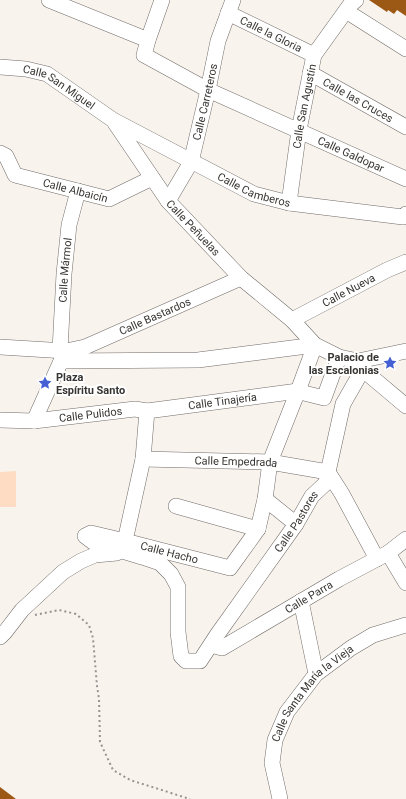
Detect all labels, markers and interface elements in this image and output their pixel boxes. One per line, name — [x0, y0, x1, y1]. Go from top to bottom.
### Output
street label: Calle la Gloria — [238, 14, 304, 55]
street label: Calle Carreteros — [190, 62, 220, 142]
street label: Calle San Miguel — [22, 63, 97, 112]
street label: Calle San Agustín — [291, 63, 319, 149]
street label: Calle las Cruces — [320, 75, 395, 125]
street label: Calle Galdopar — [315, 134, 386, 175]
street label: Calle Camberos — [215, 170, 292, 210]
street label: Calle Albaicín — [41, 176, 109, 205]
street label: Calle Peñuelas — [163, 197, 223, 259]
street label: Calle Mármol — [57, 237, 75, 303]
street label: Calle Nueva — [320, 271, 378, 310]
street label: Calle Bastardos — [117, 295, 193, 338]
place label: Palacio de las Escalonias — [309, 351, 379, 377]
place icon: Palacio de las Escalonias — [382, 355, 398, 371]
place label: Plaza Espíritu Santo — [56, 371, 125, 397]
place icon: Plaza Espíritu Santo — [37, 375, 53, 391]
street label: Calle Tinajería — [187, 391, 258, 412]
street label: Calle Pulidos — [58, 405, 123, 425]
street label: Calle Empedrada — [194, 454, 278, 470]
street label: Calle Pastores — [272, 488, 321, 555]
street label: Calle Hacho — [139, 539, 200, 567]
street label: Calle Parra — [283, 578, 335, 616]
street label: Calle Santa María la Vieja — [269, 642, 356, 744]

